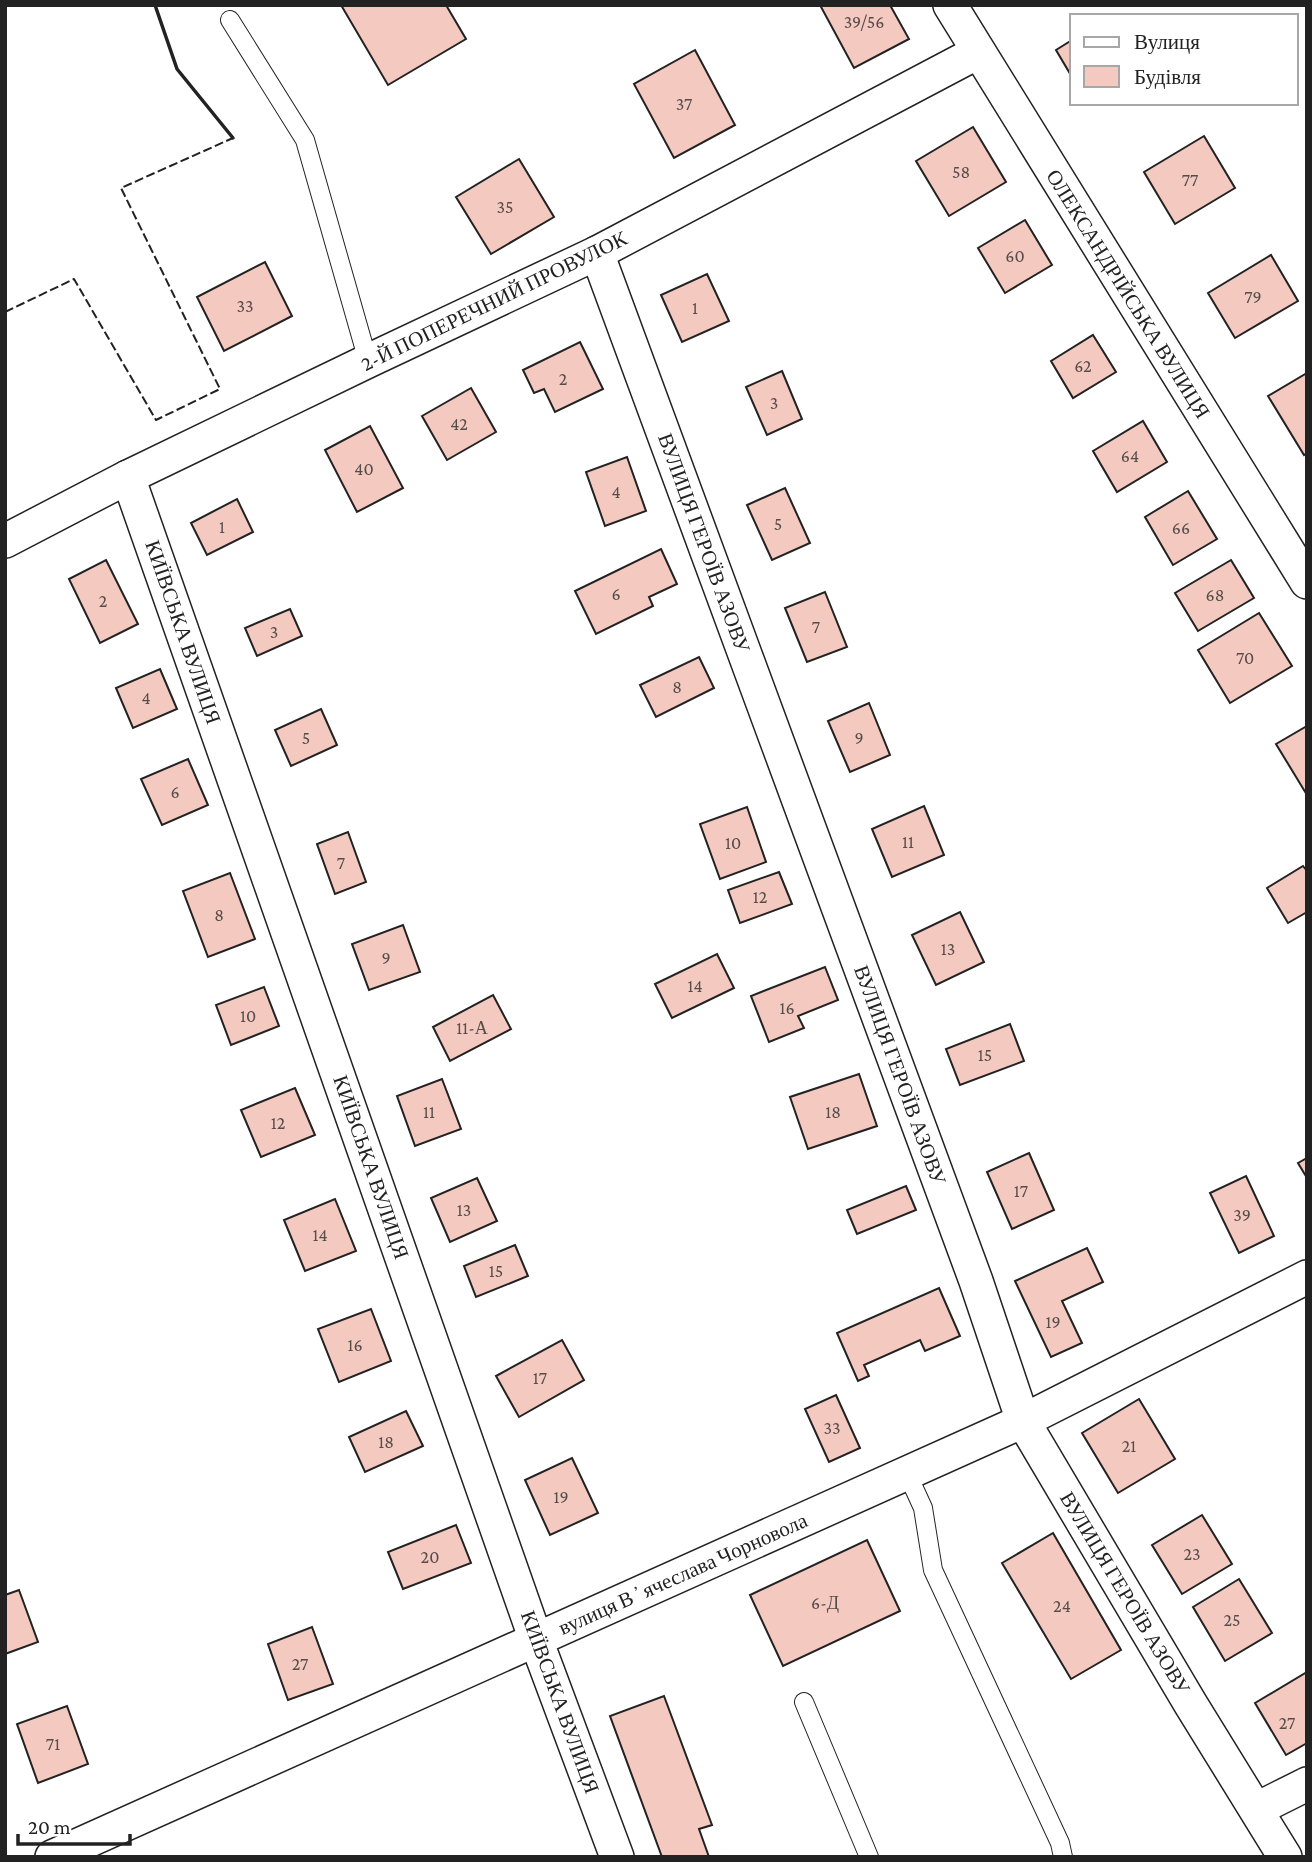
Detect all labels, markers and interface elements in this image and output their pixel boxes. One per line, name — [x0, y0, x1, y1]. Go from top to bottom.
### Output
house number: 39/56 — [844, 12, 884, 32]
legend — [1070, 14, 1298, 105]
text: Вулиця — [1134, 30, 1200, 54]
text: Будівля — [1134, 65, 1201, 89]
house number: 37 — [676, 94, 692, 114]
house number: 58 — [952, 162, 970, 182]
street label: ОЛЕКСАНДРІЙСЬКА ВУЛИЦЯ — [1041, 165, 1215, 423]
house number: 77 — [1182, 170, 1198, 190]
house number: 35 — [496, 197, 514, 217]
street label: 2-Й ПОПЕРЕЧНИЙ ПРОВУЛОК — [357, 226, 632, 376]
house number: 60 — [1005, 246, 1025, 266]
house number: 79 — [1244, 287, 1262, 307]
house number: 33 — [237, 296, 254, 316]
house number: 1 — [692, 298, 698, 318]
house number: 62 — [1074, 356, 1092, 376]
house number: 2 — [559, 369, 567, 389]
house number: 3 — [770, 393, 778, 413]
house number: 42 — [450, 414, 468, 434]
street label: ВУЛИЦЯ ГЕРОЇВ АЗОВУ — [653, 430, 755, 656]
house number: 64 — [1121, 446, 1139, 466]
house number: 40 — [354, 459, 374, 479]
house number: 4 — [611, 482, 621, 502]
house number: 5 — [774, 514, 782, 534]
house number: 1 — [219, 517, 225, 537]
house number: 66 — [1172, 518, 1190, 538]
street label: КИЇВСЬКА ВУЛИЦЯ — [140, 537, 226, 727]
house number: 6 — [611, 584, 621, 604]
house number: 68 — [1206, 585, 1224, 605]
house number: 2 — [99, 591, 107, 611]
house number: 7 — [812, 617, 820, 637]
house number: 3 — [270, 622, 278, 642]
house number: 70 — [1236, 648, 1254, 668]
house number: 8 — [672, 677, 682, 697]
house number: 4 — [141, 688, 151, 708]
house number: 5 — [302, 728, 310, 748]
house number: 9 — [854, 728, 864, 748]
house number: 6 — [170, 782, 180, 802]
house number: 11 — [902, 832, 914, 852]
house number: 10 — [725, 833, 741, 853]
house number: 7 — [337, 853, 345, 873]
house number: 12 — [753, 887, 767, 907]
house number: 8 — [214, 905, 224, 925]
house number: 13 — [941, 939, 955, 959]
house number: 9 — [381, 948, 391, 968]
street label: ВУЛИЦЯ ГЕРОЇВ АЗОВУ — [849, 962, 951, 1188]
house number: 14 — [687, 976, 703, 996]
house number: 16 — [779, 998, 795, 1018]
house number: 10 — [240, 1006, 256, 1026]
house number: 11-А — [456, 1018, 488, 1038]
house number: 15 — [978, 1045, 992, 1065]
street label: КИЇВСЬКА ВУЛИЦЯ — [328, 1072, 414, 1262]
house number: 11 — [423, 1102, 435, 1122]
house number: 18 — [825, 1102, 841, 1122]
house number: 12 — [271, 1113, 285, 1133]
house number: 17 — [1014, 1181, 1028, 1201]
house number: 13 — [457, 1200, 471, 1220]
house number: 39 — [1233, 1205, 1251, 1225]
house number: 14 — [312, 1225, 328, 1245]
house number: 15 — [489, 1261, 503, 1281]
house number: 19 — [1045, 1312, 1061, 1332]
house number: 16 — [347, 1335, 363, 1355]
house number: 17 — [533, 1368, 547, 1388]
house number: 33 — [824, 1418, 841, 1438]
house number: 18 — [378, 1432, 394, 1452]
house number: 21 — [1122, 1436, 1136, 1456]
house number: 19 — [553, 1487, 569, 1507]
street label: ВУЛИЦЯ ГЕРОЇВ АЗОВУ — [1055, 1487, 1195, 1699]
street label: вулиця Вʼячеслава Чорновола — [555, 1508, 812, 1640]
house number: 23 — [1183, 1544, 1201, 1564]
house number: 20 — [421, 1547, 439, 1567]
house number: 6-Д — [811, 1593, 839, 1613]
house number: 24 — [1053, 1596, 1071, 1616]
street label: КИЇВСЬКА ВУЛИЦЯ — [516, 1607, 604, 1797]
house number: 25 — [1223, 1610, 1241, 1630]
house number: 27 — [292, 1654, 308, 1674]
house number: 27 — [1279, 1713, 1295, 1733]
house number: 71 — [46, 1734, 60, 1754]
scale bar — [18, 1802, 130, 1846]
text: 20 m — [28, 1815, 71, 1839]

